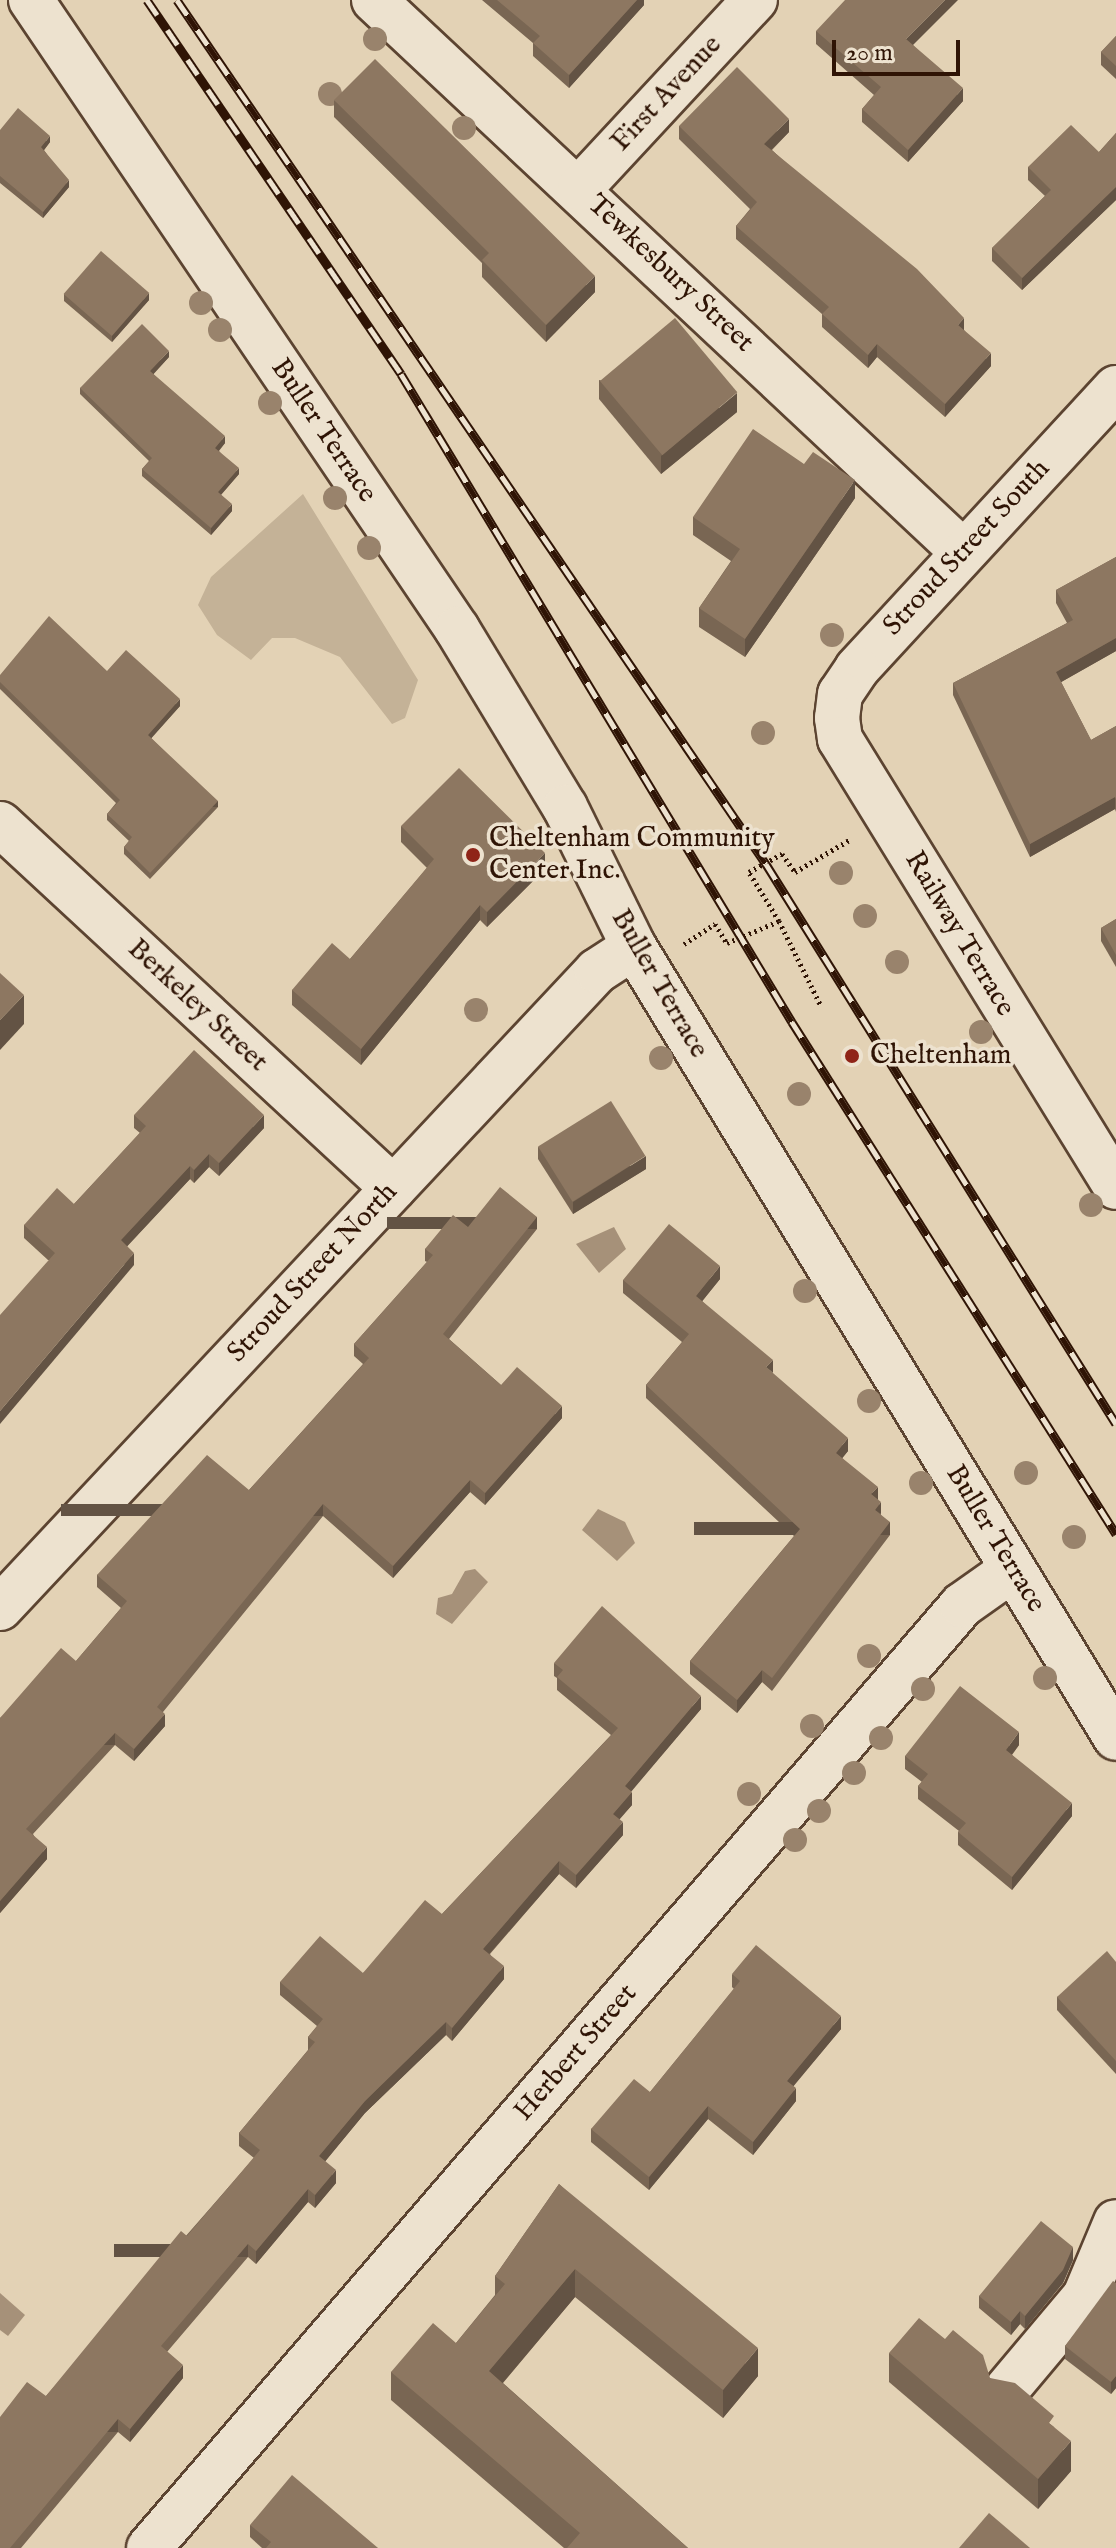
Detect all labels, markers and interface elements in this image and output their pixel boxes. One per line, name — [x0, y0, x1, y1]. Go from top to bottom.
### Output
scale bar — [836, 24, 964, 74]
street label: First Avenue — [605, 29, 729, 159]
text: 20 m — [846, 38, 893, 69]
street label: Tewkesbury Street — [580, 188, 760, 360]
street label: Buller Terrace — [263, 353, 383, 509]
street label: Stroud Street South — [877, 453, 1057, 643]
place label: Cheltenham Community Center Inc. — [489, 822, 775, 888]
street label: Railway Terrace — [897, 845, 1021, 1023]
marker: Cheltenham Community Center Inc. — [464, 846, 482, 864]
street label: Buller Terrace — [603, 904, 715, 1064]
street label: Berkeley Street — [120, 933, 274, 1079]
place label: Cheltenham — [870, 1039, 1011, 1073]
marker: Cheltenham — [841, 1045, 863, 1067]
street label: Stroud Street North — [221, 1176, 405, 1370]
street label: Buller Terrace — [938, 1459, 1052, 1619]
street label: Herbert Street — [507, 1978, 645, 2128]

